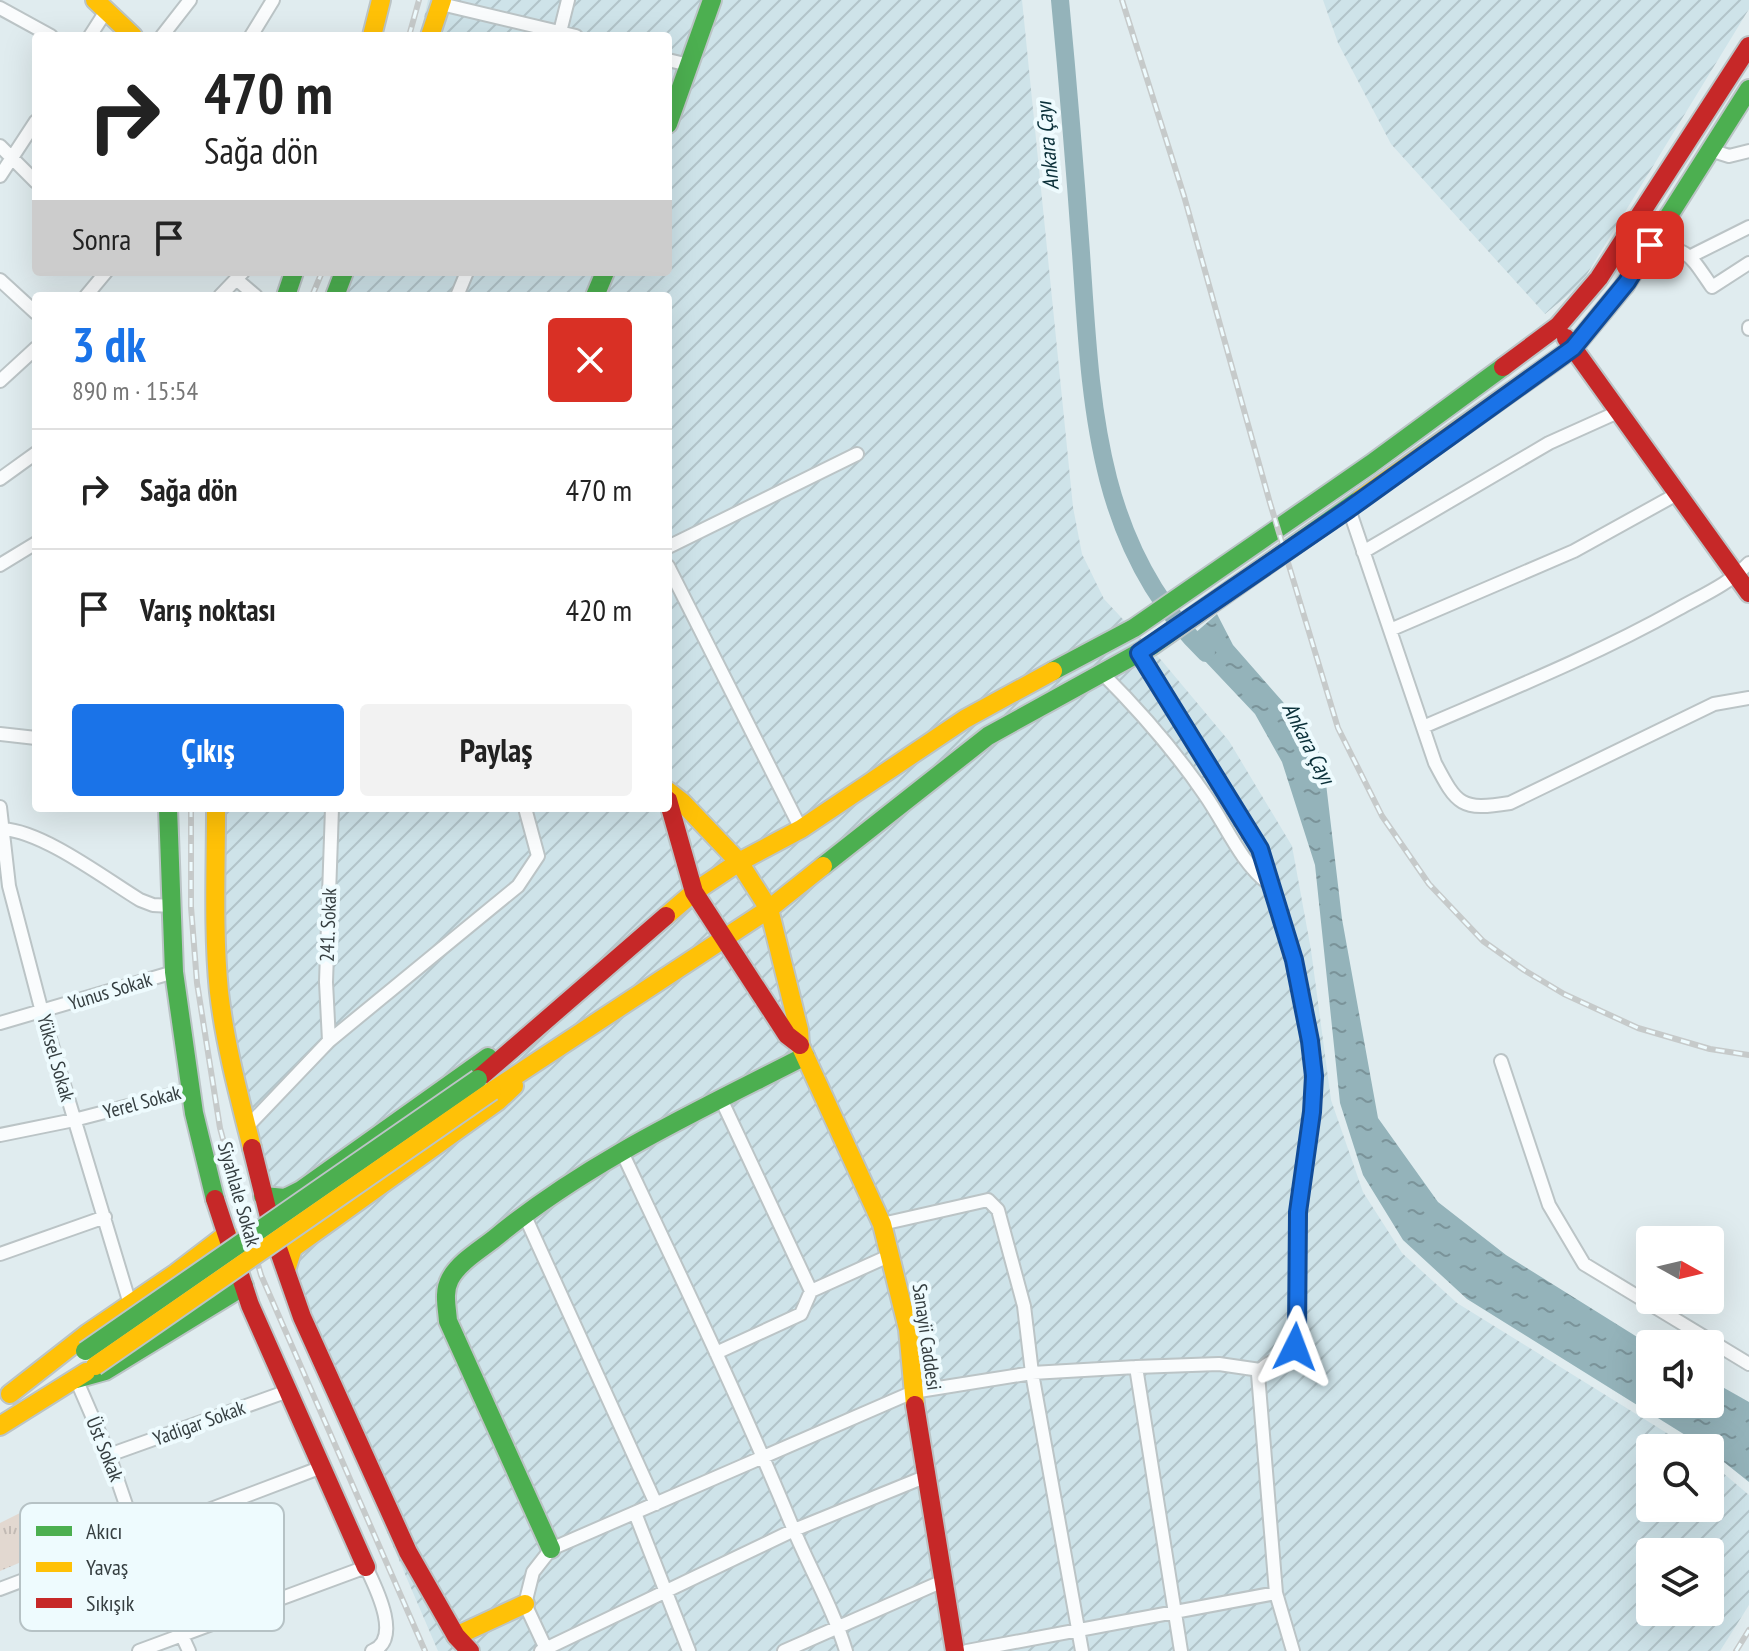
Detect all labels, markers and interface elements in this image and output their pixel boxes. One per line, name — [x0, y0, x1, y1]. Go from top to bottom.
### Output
text: 470 m — [204, 57, 333, 129]
icon: right — [72, 64, 176, 168]
water label: Ankara Çayı — [1029, 99, 1065, 191]
text: Sağa dön — [204, 127, 318, 174]
pin — [1616, 211, 1684, 279]
icon: arrive — [147, 216, 191, 260]
text: Sonra — [72, 219, 131, 258]
icon: arrive — [1628, 223, 1672, 267]
text: 3 dk — [72, 313, 146, 375]
button: close — [548, 318, 632, 402]
text: 890 m · 15:54 — [72, 374, 198, 407]
icon: right — [72, 467, 116, 511]
text: Sağa dön — [140, 470, 238, 509]
text: 470 m — [566, 470, 632, 509]
icon: arrive — [72, 587, 116, 631]
text: Varış noktası — [140, 590, 276, 629]
text: 420 m — [566, 590, 632, 629]
water label: Ankara Çayı — [1276, 697, 1342, 790]
button: Çıkış — [72, 704, 344, 796]
button: Paylaş — [360, 704, 632, 796]
street label: 241. Sokak — [314, 887, 342, 963]
street label: Yunus Sokak — [65, 966, 155, 1016]
street label: Yüksel Sokak — [31, 1012, 81, 1105]
street label: Yerel Sokak — [100, 1079, 184, 1125]
street label: Siyahlale Sokak — [212, 1139, 266, 1250]
north arrow — [1636, 1226, 1724, 1314]
map controls — [1636, 1226, 1724, 1626]
street label: Sanayii Caddesi — [907, 1282, 947, 1392]
position arrow — [1253, 1305, 1337, 1389]
button: sound — [1636, 1330, 1724, 1418]
street label: Yadigar Sokak — [149, 1394, 249, 1452]
street label: Üst Sokak — [80, 1413, 130, 1485]
button: search — [1636, 1434, 1724, 1522]
legend — [20, 1503, 284, 1631]
text: Akıcı — [86, 1517, 122, 1545]
button: layers — [1636, 1538, 1724, 1626]
text: Yavaş — [86, 1553, 128, 1581]
text: Sıkışık — [86, 1589, 135, 1617]

